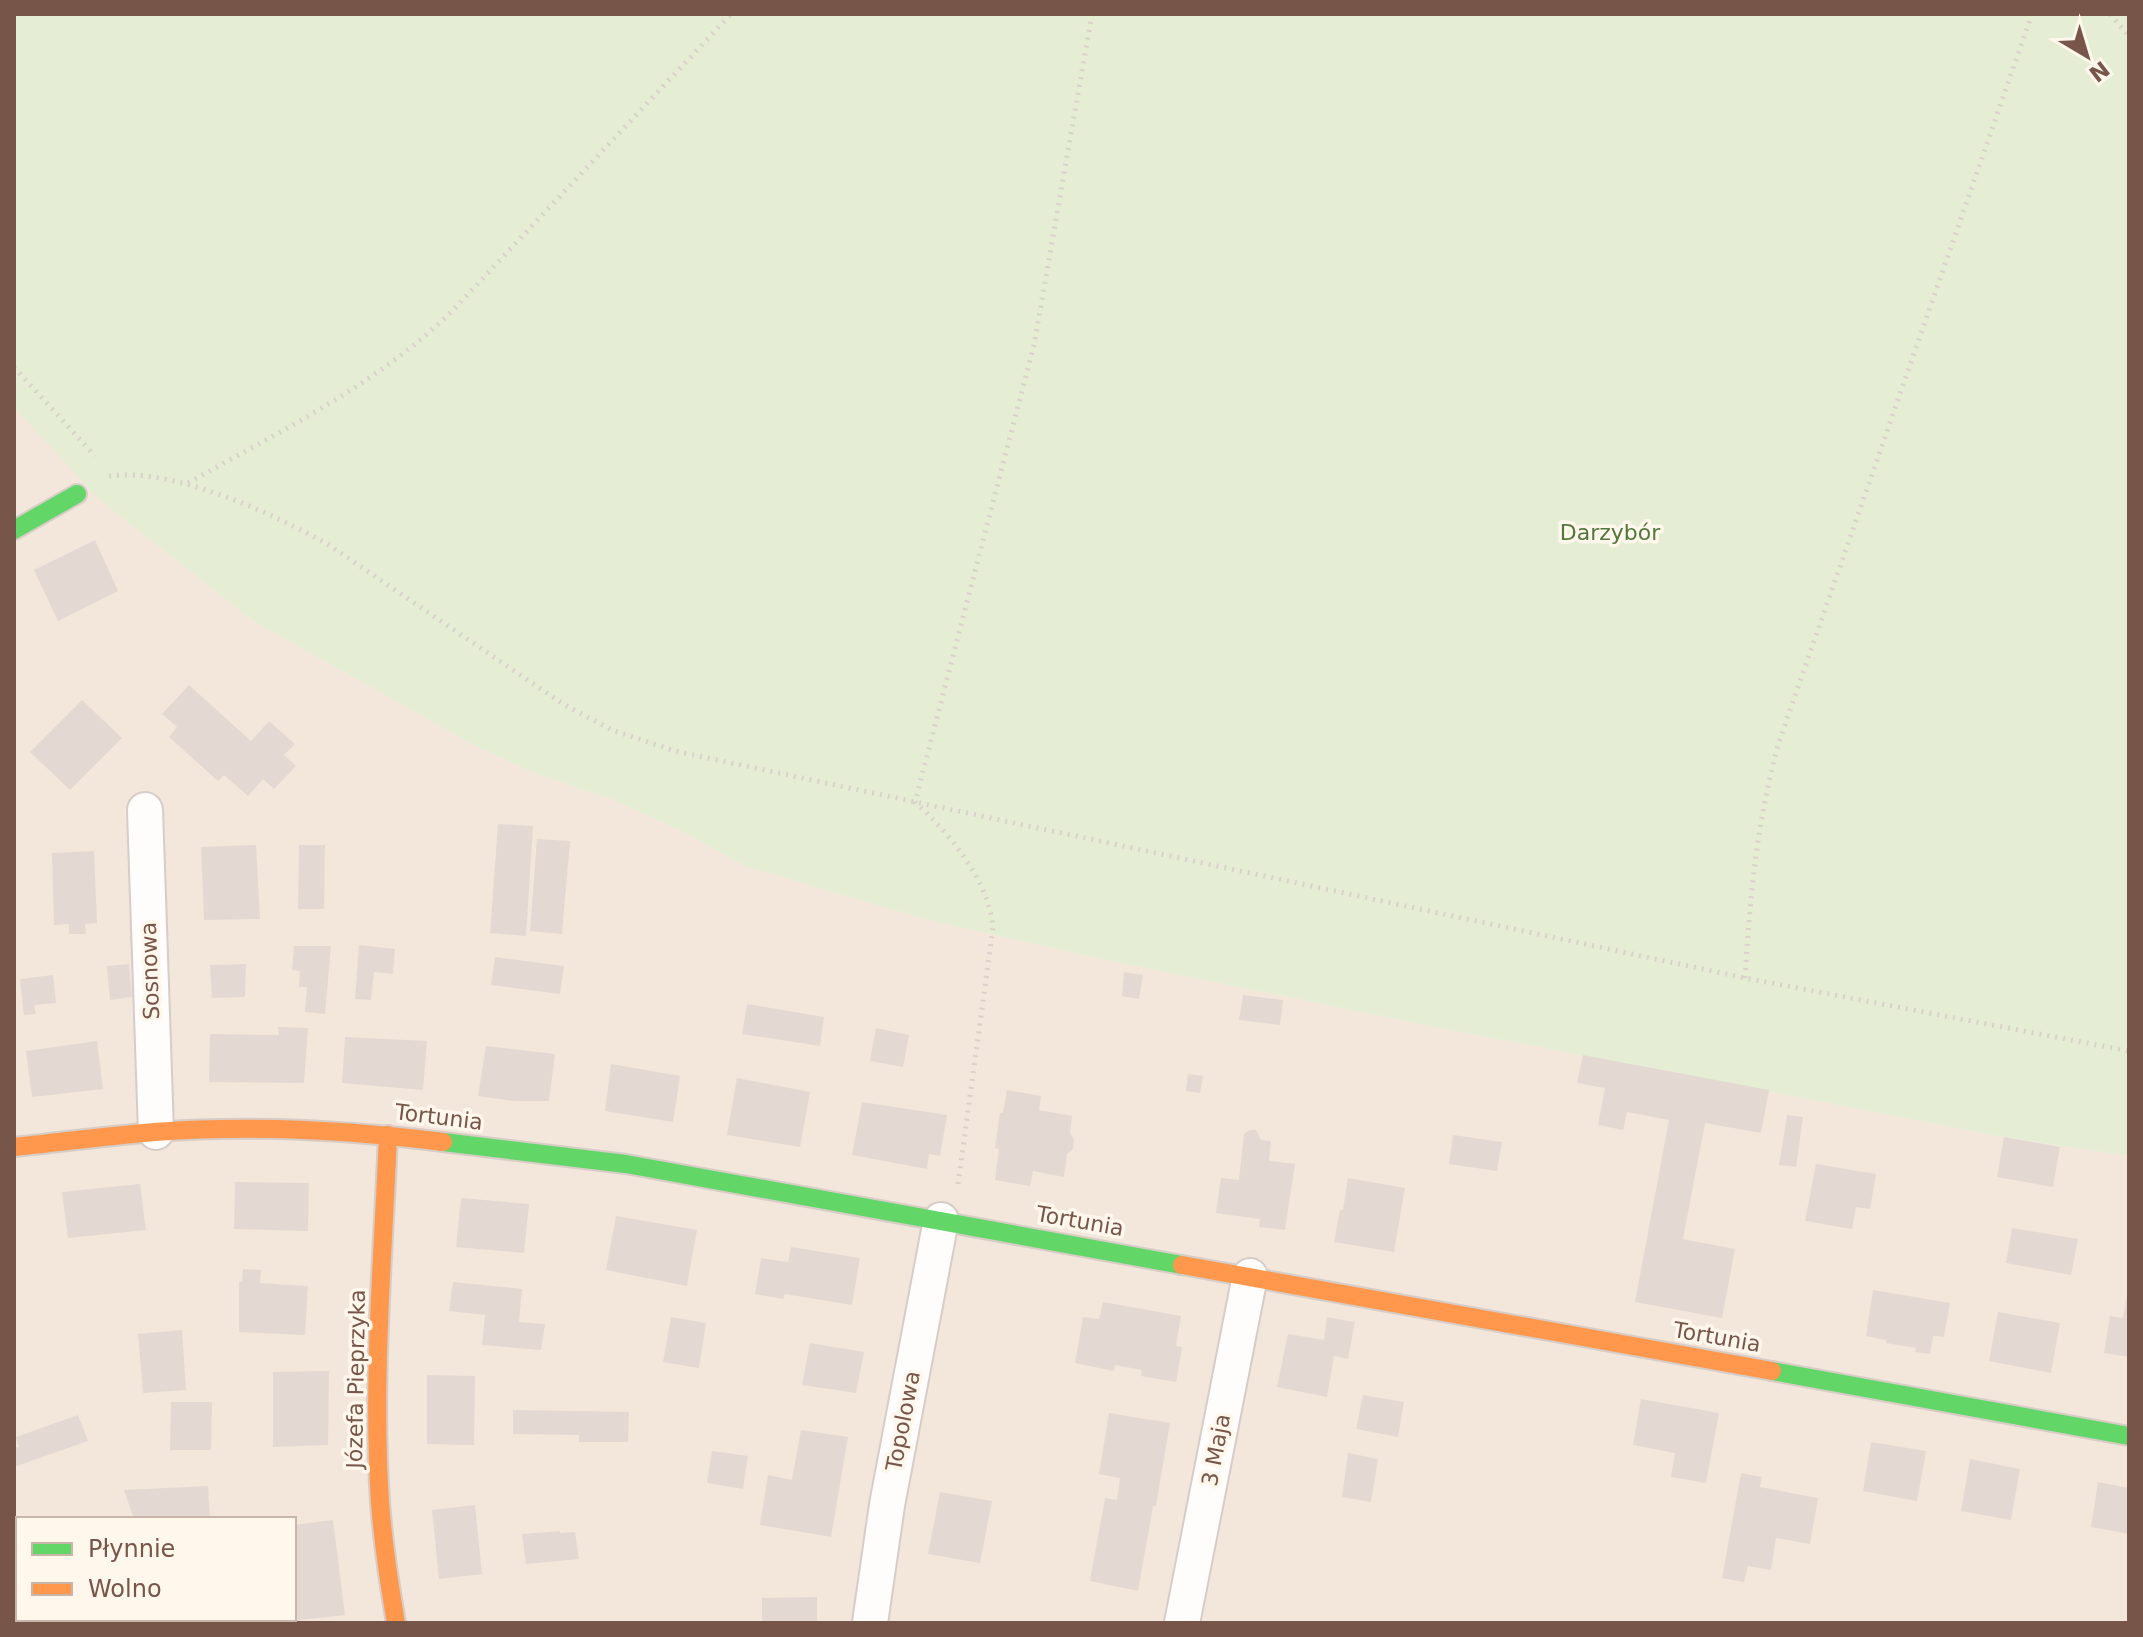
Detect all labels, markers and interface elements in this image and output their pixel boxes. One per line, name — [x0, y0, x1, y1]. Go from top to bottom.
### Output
north arrow — [2047, 16, 2127, 96]
text: N — [2084, 56, 2114, 87]
park label: Darzybór — [1560, 520, 1661, 545]
street label: Sosnowa — [136, 922, 164, 1020]
street label: Tortunia — [393, 1099, 484, 1135]
street label: Tortunia — [1033, 1201, 1126, 1241]
street label: Józefa Pieprzyka — [342, 1289, 370, 1471]
street label: Tortunia — [1670, 1317, 1763, 1357]
street label: Topolowa — [881, 1369, 925, 1474]
street label: 3 Maja — [1197, 1412, 1235, 1488]
legend — [16, 1517, 296, 1621]
text: Płynnie — [88, 1535, 175, 1563]
text: Wolno — [88, 1575, 162, 1603]

